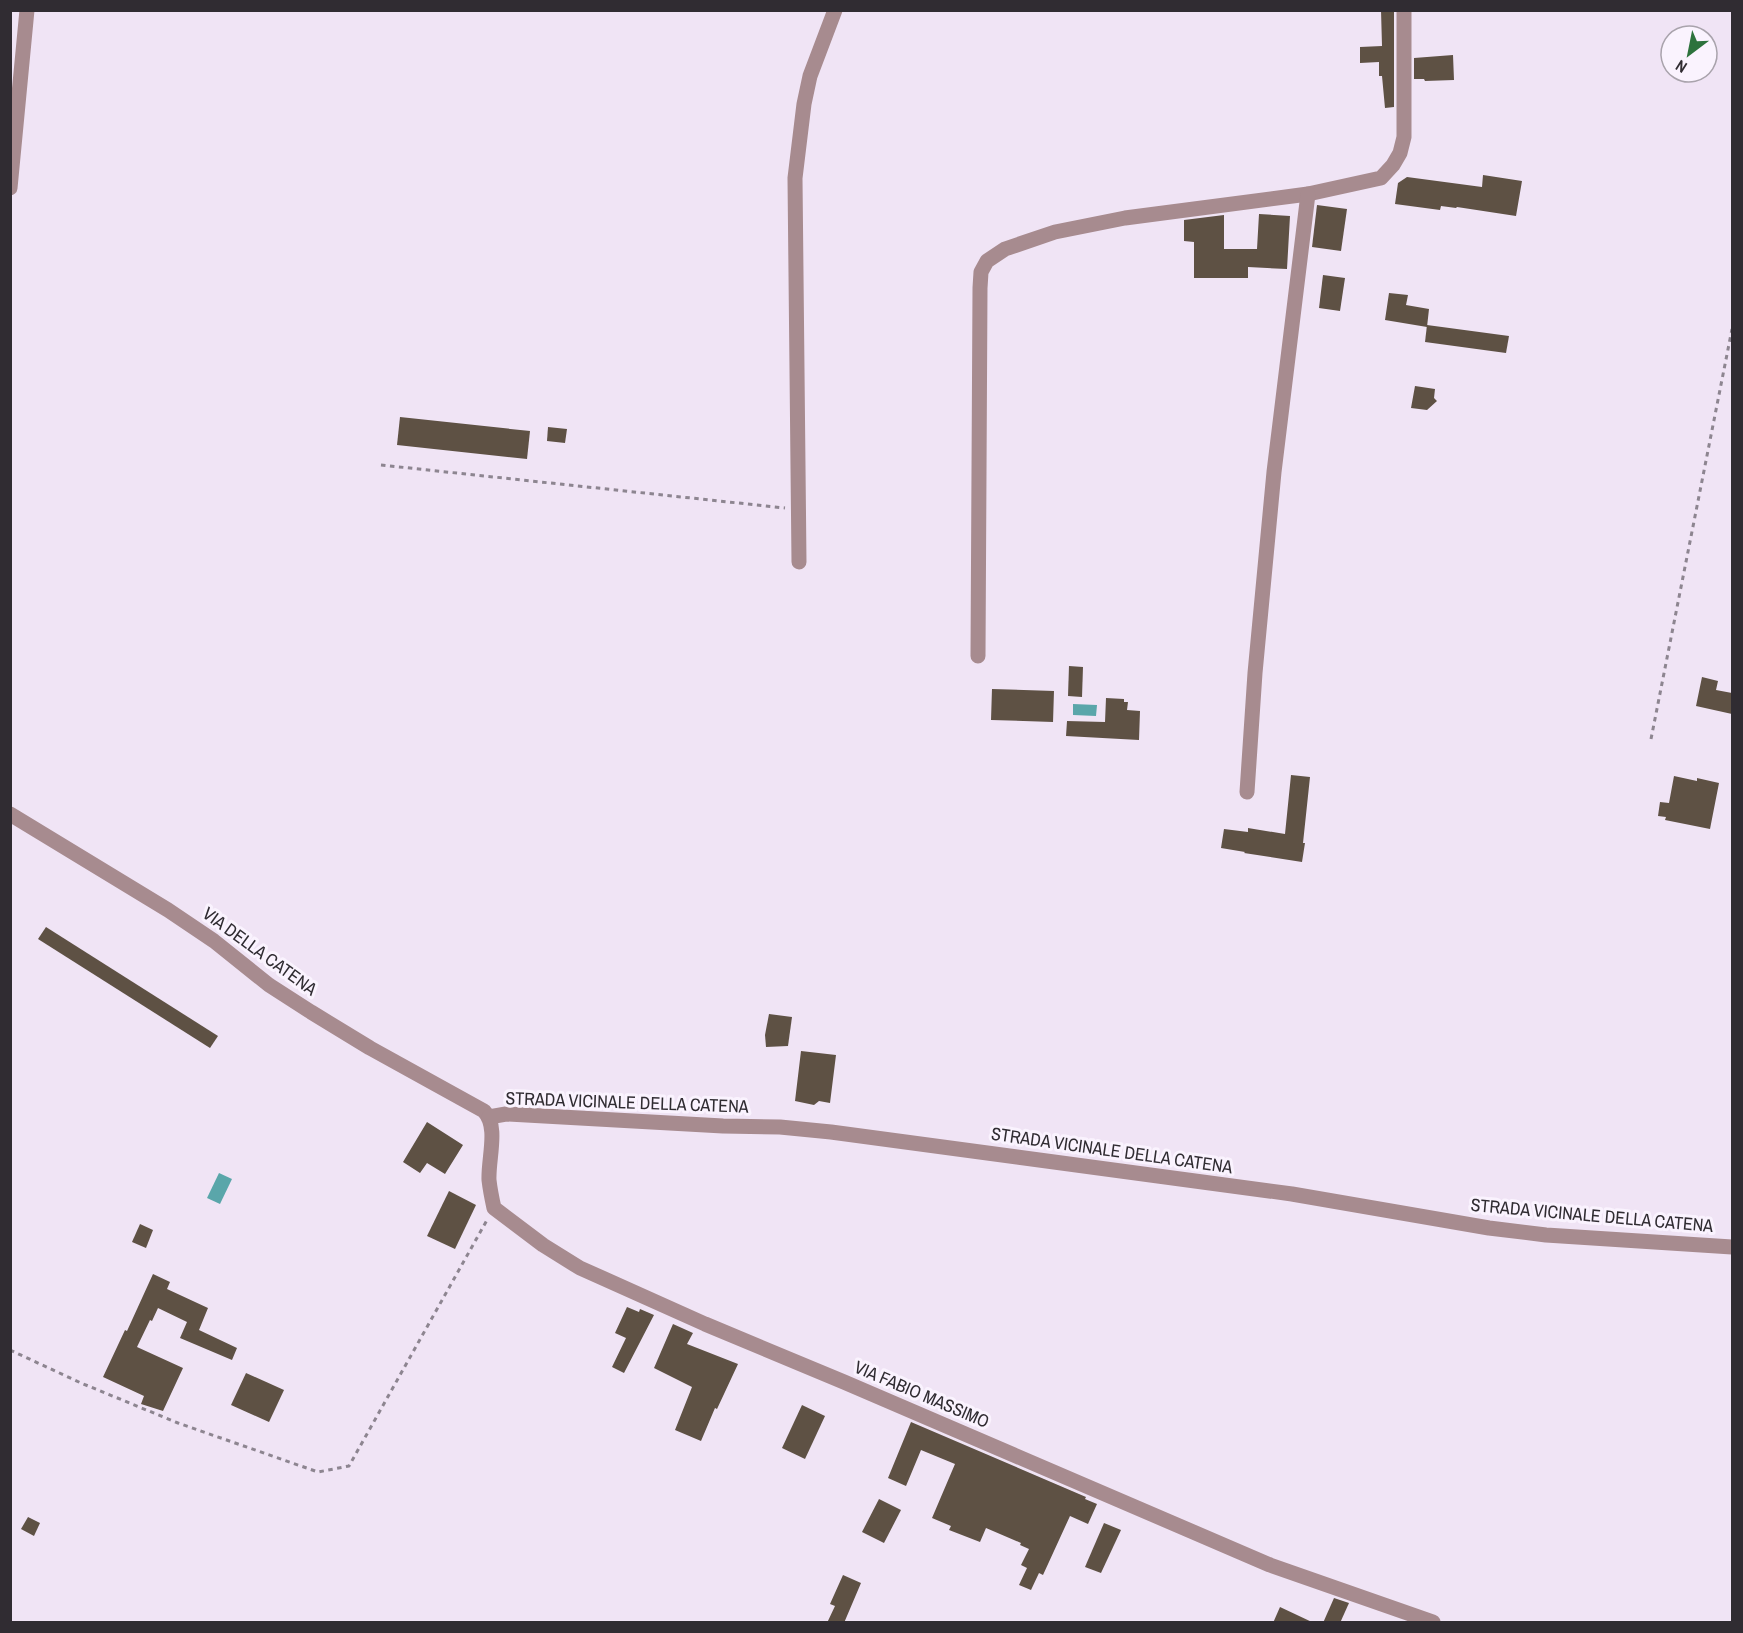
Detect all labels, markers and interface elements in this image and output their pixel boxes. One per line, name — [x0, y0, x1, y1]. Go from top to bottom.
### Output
north arrow — [1659, 24, 1719, 84]
text: N — [1671, 55, 1691, 79]
street label: VIA DELLA CATENA — [198, 901, 322, 1001]
street label: STRADA VICINALE DELLA CATENA — [505, 1085, 749, 1119]
street label: STRADA VICINALE DELLA CATENA — [990, 1121, 1234, 1179]
street label: STRADA VICINALE DELLA CATENA — [1470, 1192, 1714, 1238]
street label: VIA FABIO MASSIMO — [851, 1354, 993, 1434]

